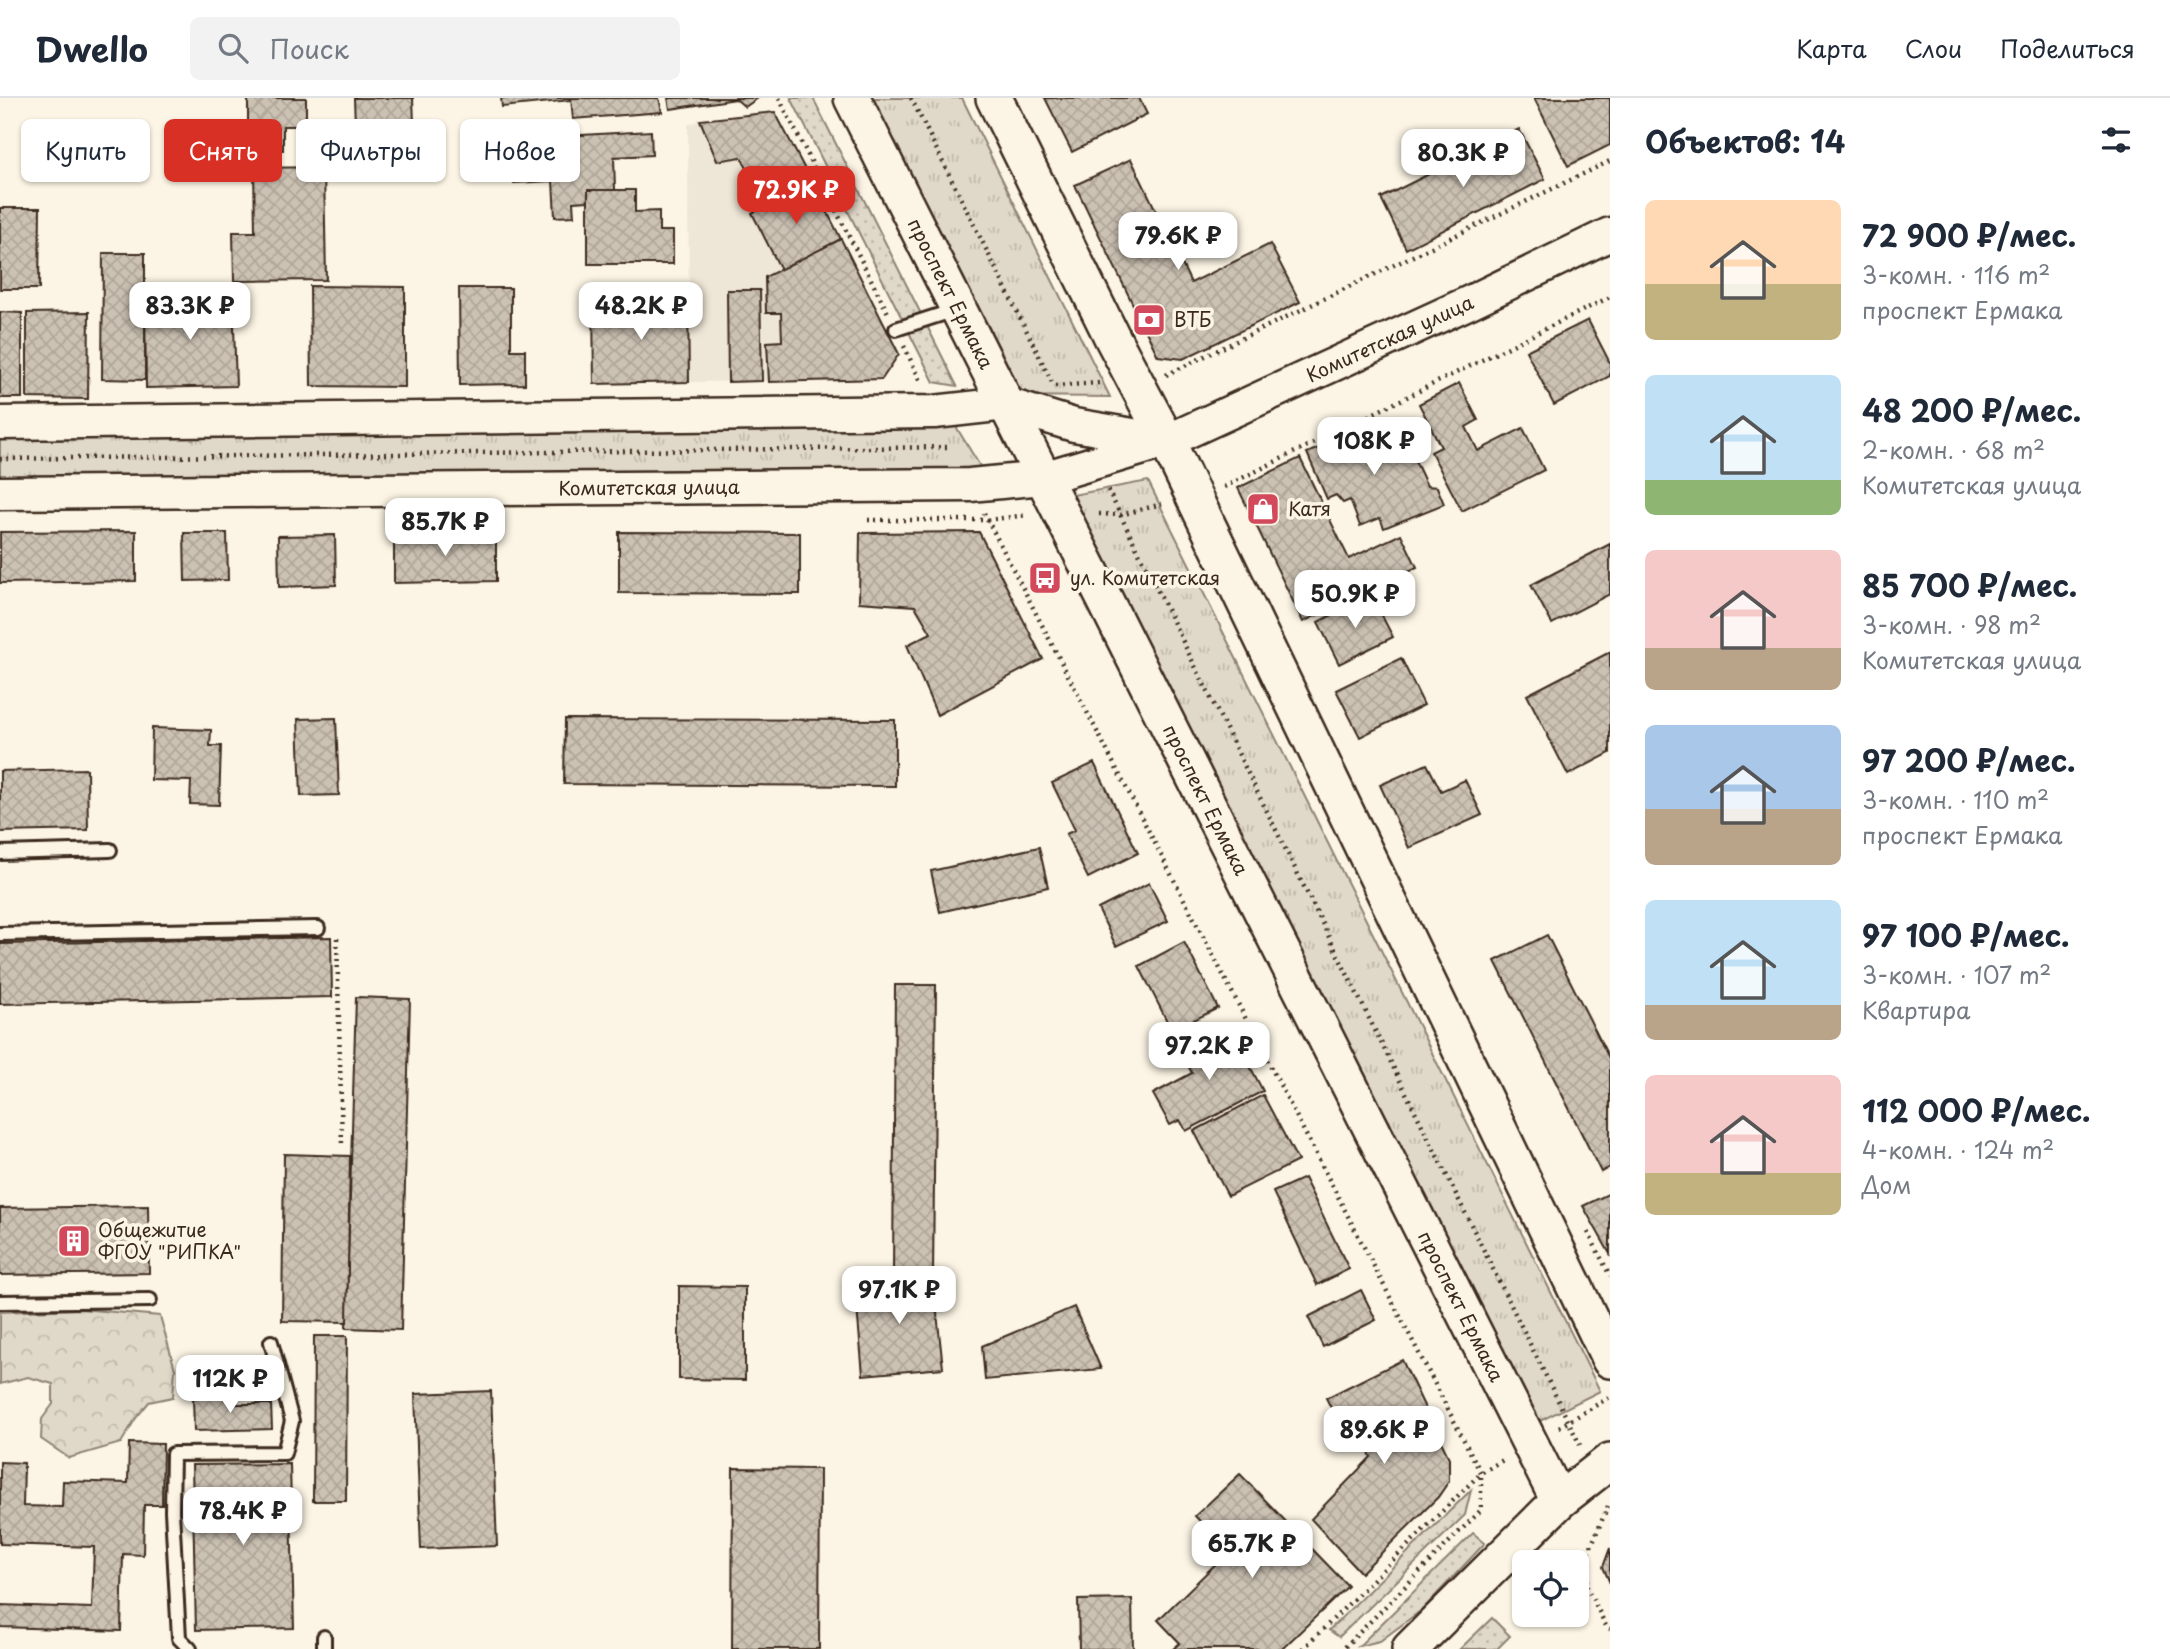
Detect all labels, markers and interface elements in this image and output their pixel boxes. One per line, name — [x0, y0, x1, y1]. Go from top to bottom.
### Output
search box — [190, 17, 680, 80]
text: Dwello — [35, 23, 148, 73]
icon: search — [214, 29, 252, 67]
text: Поиск — [270, 29, 349, 68]
text: Карта — [1796, 30, 1867, 66]
text: Слои — [1905, 30, 1962, 66]
text: Поделиться — [2000, 30, 2135, 66]
text: Объектов: 14 — [1645, 118, 1845, 163]
chip: Купить — [21, 119, 150, 182]
chip: Снять — [164, 119, 282, 182]
chip: Фильтры — [296, 119, 446, 182]
chip: Новое — [460, 119, 580, 182]
icon: filters — [2097, 121, 2135, 159]
pin: 80.3K ₽ — [1398, 130, 1528, 189]
text: 80.3K ₽ — [1417, 134, 1509, 169]
pin: 72.9K ₽ — [731, 166, 861, 226]
text: 72.9K ₽ — [753, 171, 839, 206]
pin: 79.6K ₽ — [1113, 212, 1243, 272]
text: 72 900 ₽/мес. — [1862, 212, 2076, 257]
street label: проспект Ермака — [902, 213, 1001, 373]
text: 79.6K ₽ — [1134, 217, 1222, 252]
icon: home — [1701, 228, 1785, 312]
text: 3-комн. · 116 m² — [1862, 257, 2050, 292]
pin: 83.3K ₽ — [125, 282, 255, 342]
pin: 48.2K ₽ — [576, 282, 706, 342]
text: 83.3K ₽ — [145, 287, 235, 322]
text: 48.2K ₽ — [595, 287, 687, 322]
street label: Комитетская улица — [1301, 287, 1478, 388]
text: проспект Ермака — [1862, 292, 2063, 327]
bank icon: ВТБ — [1130, 301, 1168, 339]
place label: ВТБ — [1174, 305, 1211, 333]
text: 48 200 ₽/мес. — [1862, 387, 2081, 432]
icon: home — [1701, 403, 1785, 487]
pin: 108K ₽ — [1317, 418, 1431, 477]
text: 108K ₽ — [1333, 422, 1415, 457]
text: 2-комн. · 68 m² — [1862, 432, 2045, 467]
text: Комитетская улица — [1862, 467, 2081, 502]
street label: Комитетская улица — [558, 472, 740, 501]
shop icon: Катя — [1244, 490, 1282, 528]
place label: Катя — [1288, 494, 1331, 522]
pin: 85.7K ₽ — [380, 498, 510, 558]
text: 85.7K ₽ — [401, 503, 489, 538]
bus stop icon: ул. Комитетская — [1026, 559, 1064, 597]
text: 85 700 ₽/мес. — [1862, 562, 2077, 607]
place label: ул. Комитетская — [1070, 563, 1220, 591]
pin: 50.9K ₽ — [1290, 570, 1420, 630]
text: 50.9K ₽ — [1310, 575, 1400, 610]
icon: home — [1701, 578, 1785, 662]
text: 3-комн. · 98 m² — [1862, 607, 2041, 642]
text: Комитетская улица — [1862, 642, 2081, 677]
street label: проспект Ермака — [1157, 719, 1256, 880]
text: 97 200 ₽/мес. — [1862, 737, 2076, 782]
icon: home — [1701, 753, 1785, 837]
text: 3-комн. · 110 m² — [1862, 782, 2049, 817]
text: проспект Ермака — [1862, 817, 2063, 852]
text: 97 100 ₽/мес. — [1862, 912, 2070, 957]
icon: home — [1701, 928, 1785, 1012]
text: 3-комн. · 107 m² — [1862, 957, 2051, 992]
text: Квартира — [1862, 992, 1970, 1027]
pin: 97.2K ₽ — [1144, 1023, 1274, 1082]
text: 97.2K ₽ — [1165, 1027, 1253, 1062]
text: 112 000 ₽/мес. — [1862, 1087, 2091, 1132]
icon: home — [1701, 1103, 1785, 1187]
text: 4-комн. · 124 m² — [1862, 1132, 2054, 1167]
text: Дом — [1862, 1167, 1911, 1202]
place label: Общежитие ФГОУ "РИПКА" — [98, 1215, 241, 1265]
building icon: Общежитие ФГОУ "РИПКА" — [55, 1222, 93, 1260]
street label: проспект Ермака — [1412, 1226, 1512, 1386]
pin: 97.1K ₽ — [834, 1266, 964, 1326]
text: 97.1K ₽ — [858, 1271, 940, 1306]
pin: 112K ₽ — [173, 1356, 287, 1415]
text: 112K ₽ — [192, 1360, 268, 1395]
pin: 89.6K ₽ — [1319, 1406, 1449, 1466]
text: 89.6K ₽ — [1340, 1411, 1428, 1446]
pin: 78.4K ₽ — [178, 1488, 308, 1547]
text: 78.4K ₽ — [199, 1492, 287, 1527]
pin: 65.7K ₽ — [1187, 1520, 1317, 1580]
text: 65.7K ₽ — [1208, 1525, 1296, 1560]
map controls — [1512, 1550, 1589, 1627]
button: locate — [1512, 1550, 1589, 1627]

